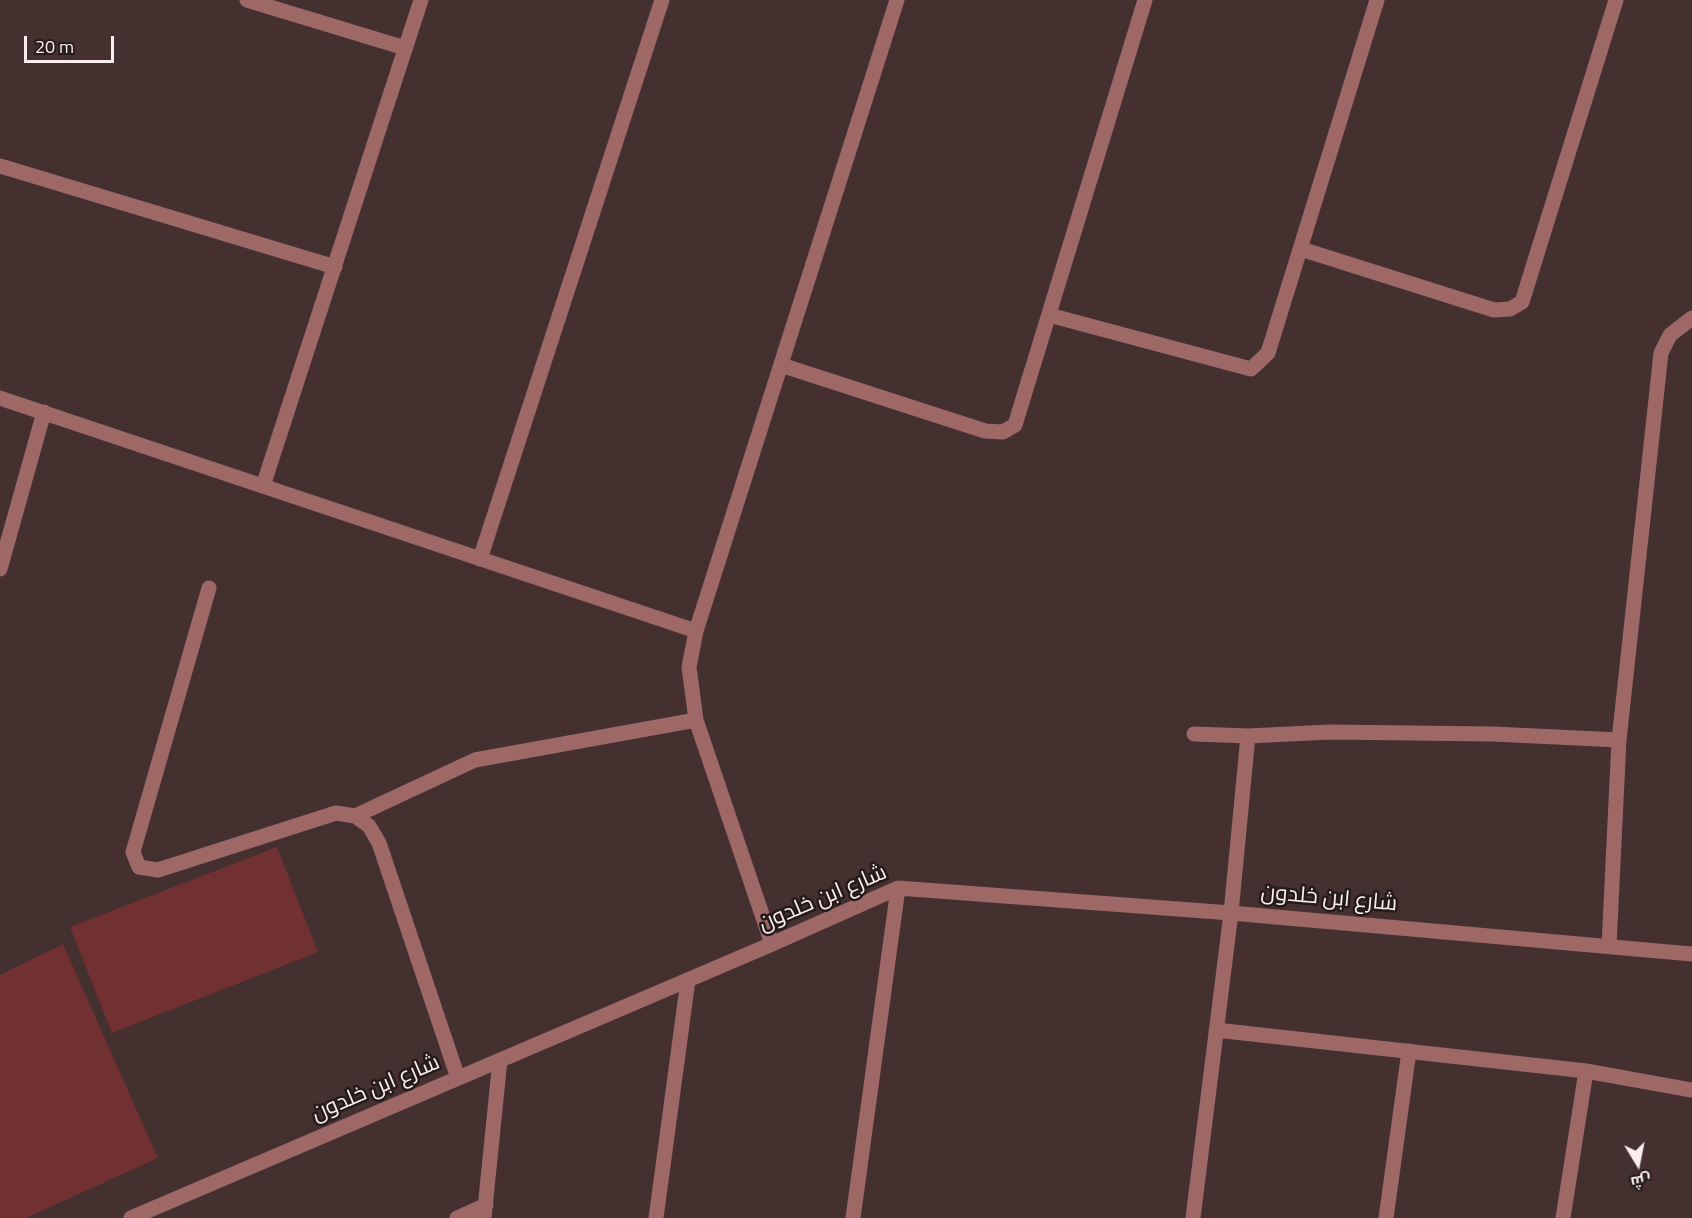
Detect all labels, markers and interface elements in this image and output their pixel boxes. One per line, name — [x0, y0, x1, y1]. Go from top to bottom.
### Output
scale bar — [27, 24, 117, 62]
text: 20 m — [35, 33, 74, 60]
street label: شارع ابن خلدون — [755, 860, 891, 938]
street label: شارع ابن خلدون — [1260, 880, 1398, 918]
street label: شارع ابن خلدون — [308, 1050, 444, 1128]
north arrow — [1608, 1134, 1668, 1194]
text: ش — [1629, 1168, 1653, 1195]

